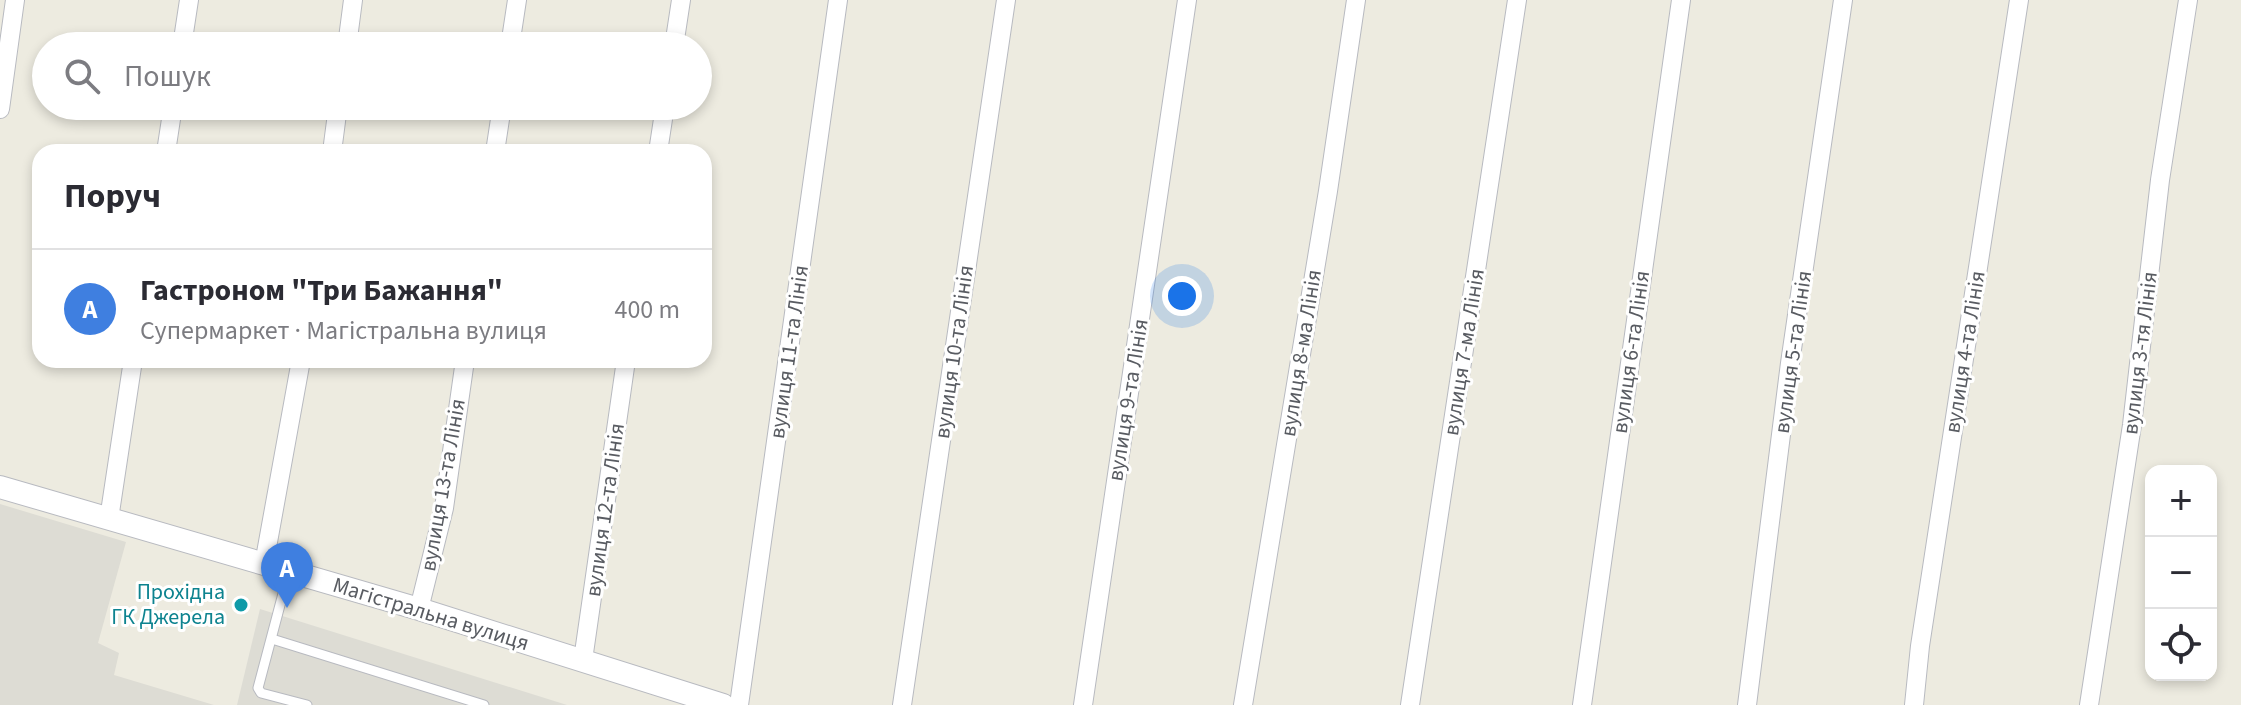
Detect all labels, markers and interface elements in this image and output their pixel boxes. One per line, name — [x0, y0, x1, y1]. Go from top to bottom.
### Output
search box — [32, 32, 712, 120]
icon: search — [60, 54, 104, 98]
text: Пошук — [124, 55, 211, 98]
text: Поруч — [64, 172, 161, 221]
street label: вулиця 11-та Лінія — [761, 263, 817, 441]
street label: вулиця 10-та Лінія — [926, 263, 982, 441]
street label: вулиця 7-ма Лінія — [1435, 266, 1493, 438]
street label: вулиця 8-ма Лінія — [1272, 267, 1330, 439]
street label: вулиця 4-та Лінія — [1936, 268, 1994, 436]
text: Гастроном "Три Бажання" — [140, 269, 503, 312]
street label: вулиця 6-та Лінія — [1604, 269, 1658, 435]
street label: вулиця 5-та Лінія — [1766, 269, 1820, 435]
street label: вулиця 3-тя Лінія — [2114, 270, 2166, 436]
your location — [1162, 276, 1202, 316]
text: A — [83, 291, 97, 328]
text: 400 m — [614, 291, 680, 328]
text: Супермаркет · Магістральна вулиця — [140, 312, 547, 349]
street label: вулиця 9-та Лінія — [1099, 316, 1157, 484]
street label: вулиця 13-та Лінія — [412, 396, 474, 574]
street label: вулиця 12-та Лінія — [577, 421, 633, 599]
map controls — [2145, 465, 2217, 681]
button: + — [2145, 465, 2217, 537]
button: − — [2145, 537, 2217, 609]
pin: A — [261, 542, 313, 608]
street label: Магістральна вулиця — [329, 569, 533, 659]
place label: Прохідна ГК Джерела — [111, 576, 225, 633]
marker: Прохідна ГК Джерела — [232, 596, 250, 614]
button: locate — [2145, 609, 2217, 681]

